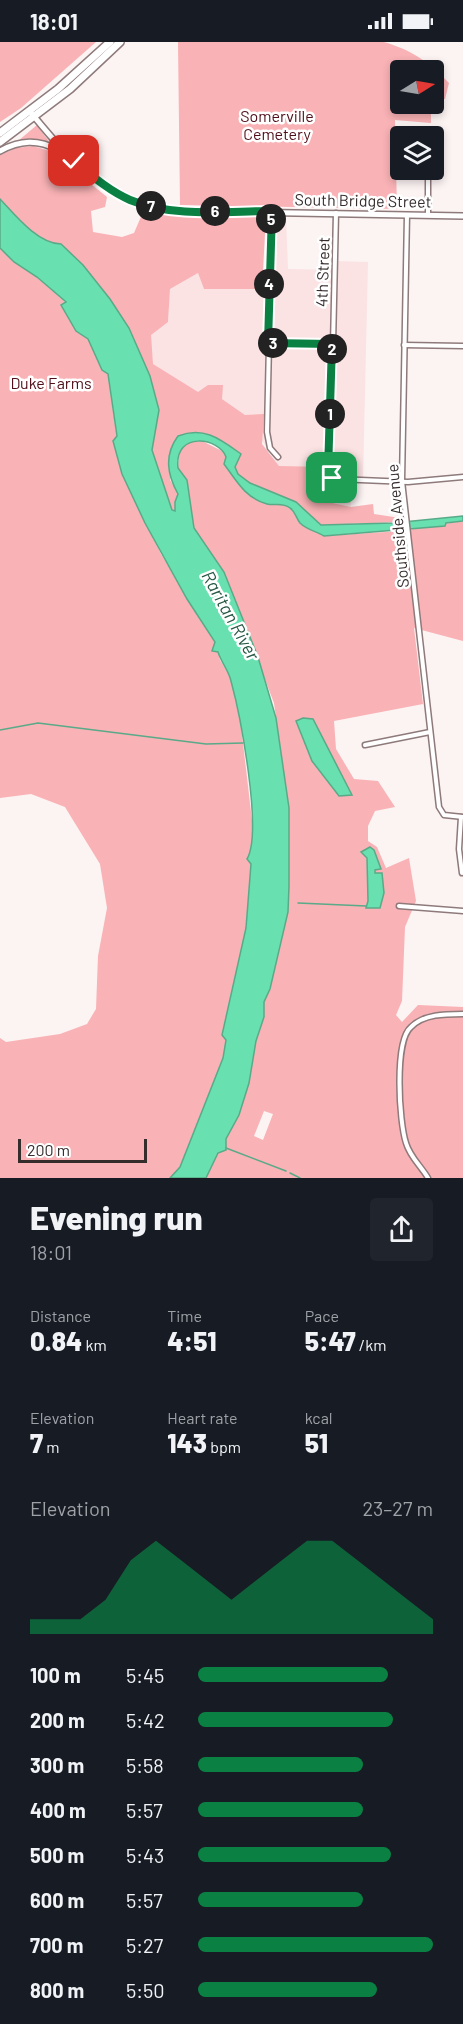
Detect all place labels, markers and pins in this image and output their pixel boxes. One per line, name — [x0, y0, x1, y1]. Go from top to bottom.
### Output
pin — [48, 135, 99, 186]
pin: 7 — [136, 191, 166, 221]
pin: 6 — [200, 196, 230, 226]
pin: 5 — [256, 204, 286, 234]
pin: 4 — [254, 269, 284, 299]
pin: 3 — [258, 328, 288, 358]
pin: 2 — [317, 334, 347, 364]
pin: 1 — [315, 399, 345, 429]
pin — [306, 452, 357, 503]

